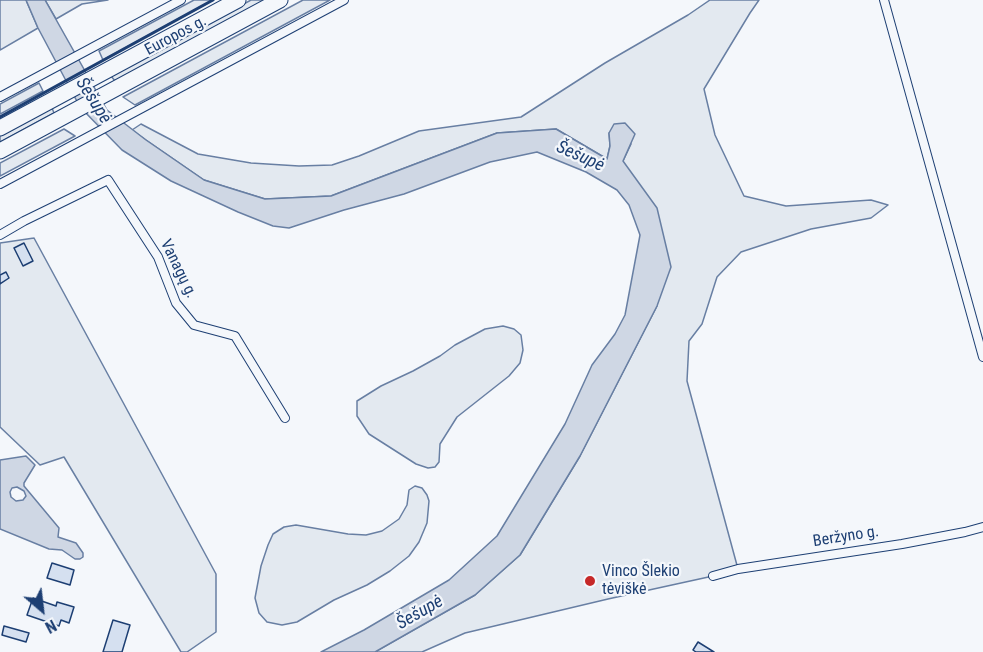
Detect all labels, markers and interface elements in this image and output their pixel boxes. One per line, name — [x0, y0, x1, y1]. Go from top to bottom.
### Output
street label: Europos g. — [142, 12, 210, 60]
water label: Šešupė — [70, 74, 116, 128]
water label: Šešupė — [553, 137, 607, 177]
street label: Vanagų g. — [156, 236, 200, 302]
street label: Beržyno g. — [812, 522, 880, 552]
place label: Vinco Šlekio tėviškė — [602, 562, 680, 600]
marker: Vinco Šlekio tėviškė — [583, 574, 597, 588]
north arrow — [12, 580, 72, 640]
water label: Šešupė — [393, 591, 447, 635]
text: N — [42, 616, 59, 637]

